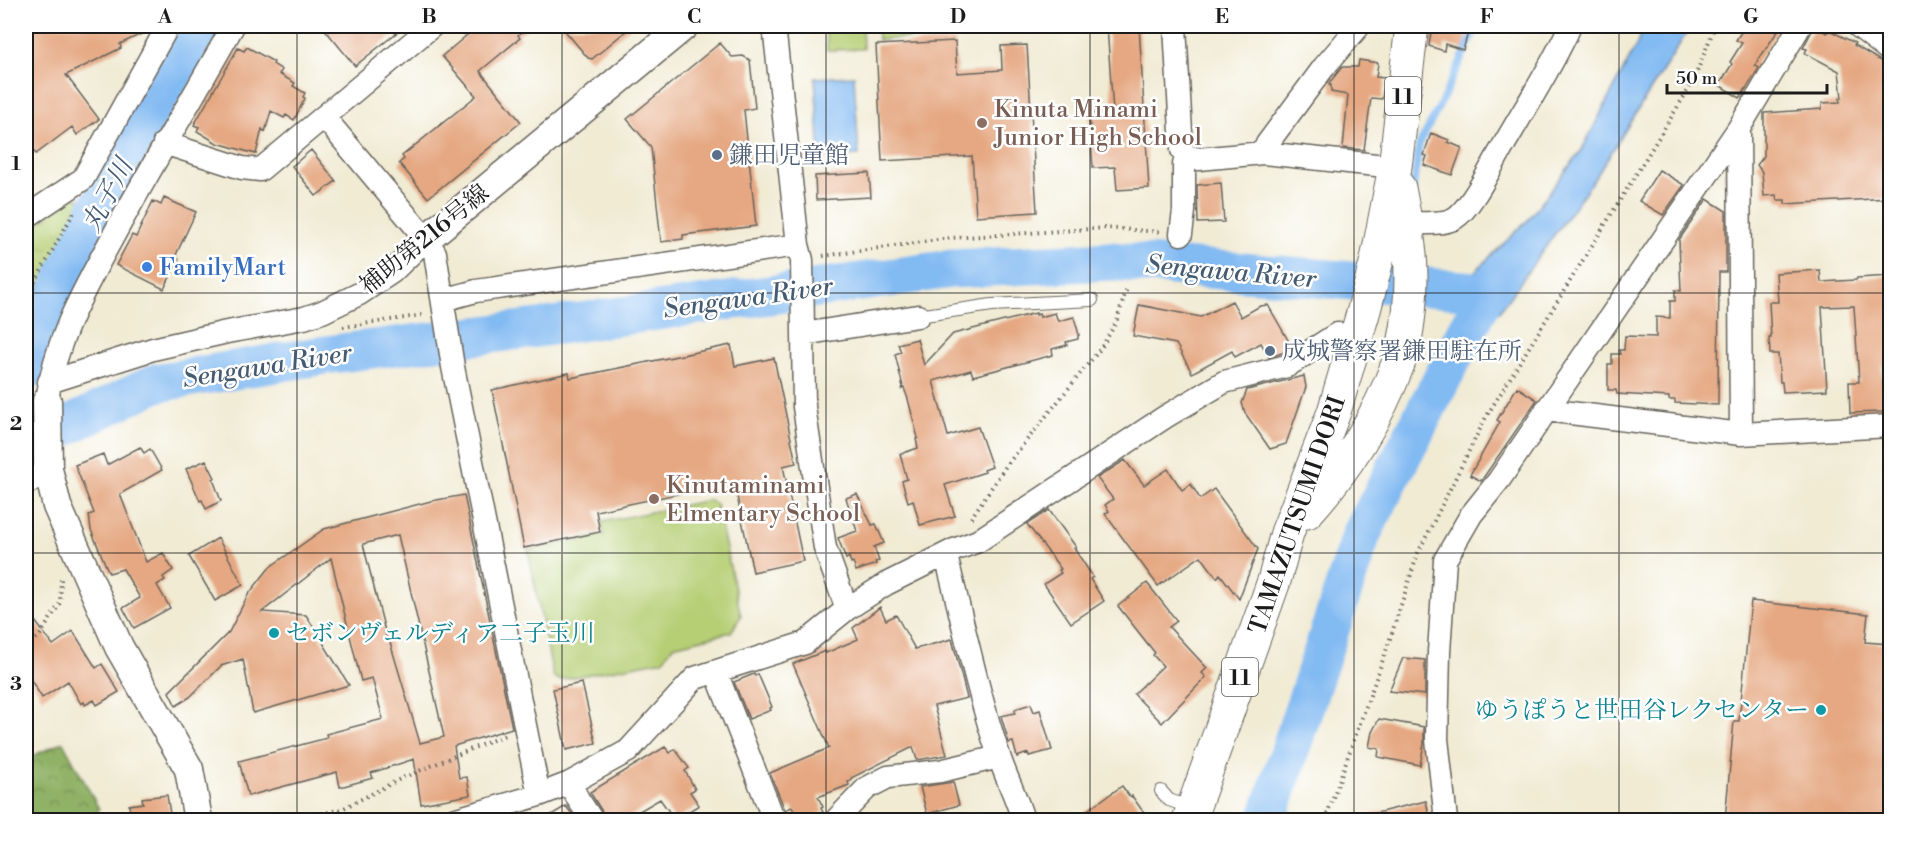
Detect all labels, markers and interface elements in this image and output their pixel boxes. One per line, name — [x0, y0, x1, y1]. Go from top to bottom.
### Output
text: A — [157, 5, 173, 30]
text: B — [421, 5, 437, 30]
text: C — [687, 5, 701, 30]
text: D — [950, 5, 966, 30]
text: E — [1215, 5, 1229, 30]
text: F — [1480, 5, 1494, 30]
text: G — [1743, 5, 1759, 30]
scale bar — [1667, 57, 1828, 95]
text: 50 m — [1676, 67, 1718, 90]
road number: 11 — [1385, 77, 1421, 115]
place label: Kinuta Minami Junior High School — [993, 95, 1202, 153]
marker: Kinuta Minami Junior High School — [975, 116, 989, 130]
place label: 鎌田児童館 — [729, 141, 849, 171]
marker: 鎌田児童館 — [710, 148, 724, 162]
water label: 丸子川 — [75, 151, 142, 237]
text: 1 — [11, 152, 21, 177]
street label: 補助第216号線 — [354, 178, 495, 301]
water label: Sengawa River — [1144, 249, 1318, 295]
place label: FamilyMart — [159, 253, 287, 283]
marker: FamilyMart — [140, 260, 154, 274]
water label: Sengawa River — [661, 270, 836, 326]
water label: Sengawa River — [180, 337, 355, 395]
place label: 成城警察署鎌田駐在所 — [1282, 337, 1522, 367]
marker: 成城警察署鎌田駐在所 — [1263, 344, 1277, 358]
street label: TAMAZUTSUMI DORI — [1243, 392, 1353, 638]
text: 2 — [10, 412, 22, 437]
place label: Kinutaminami Elmentary School — [666, 471, 860, 529]
marker: Kinutaminami Elmentary School — [647, 492, 661, 506]
place label: セボンヴェルディア二子玉川 — [286, 619, 595, 649]
marker: セボンヴェルディア二子玉川 — [267, 626, 281, 640]
road number: 11 — [1222, 658, 1258, 696]
text: 3 — [10, 672, 22, 697]
place label: ゆうぽうと世田谷レクセンター — [1474, 696, 1809, 726]
marker: ゆうぽうと世田谷レクセンター — [1814, 703, 1828, 717]

